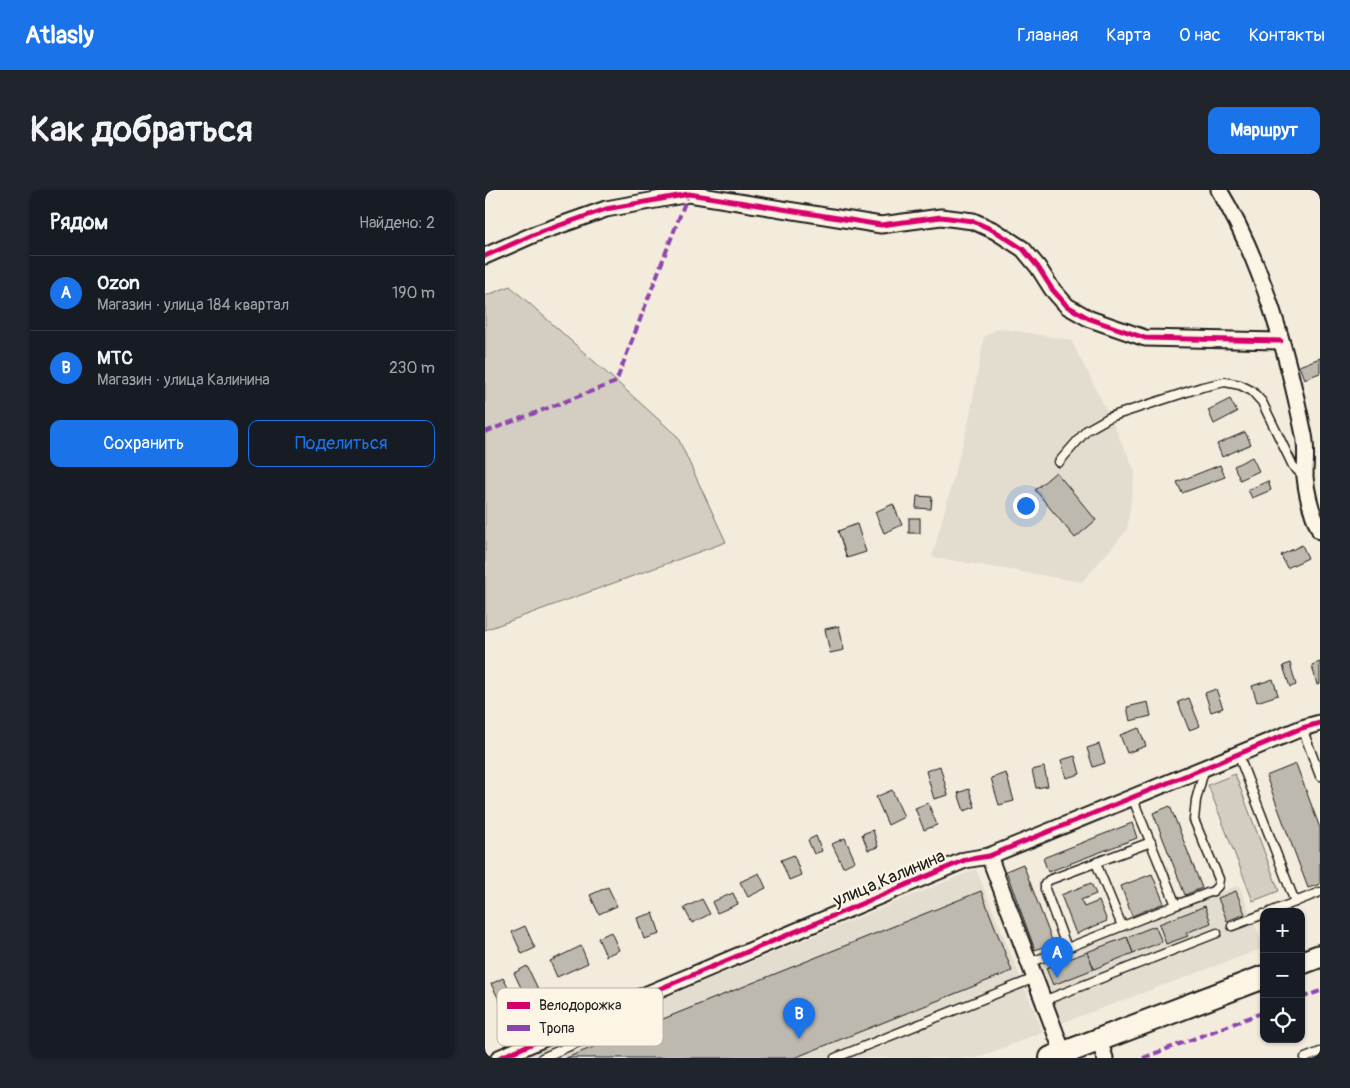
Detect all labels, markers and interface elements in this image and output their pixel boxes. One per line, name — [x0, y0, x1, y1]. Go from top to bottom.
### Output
text: Atlasly — [25, 21, 94, 50]
text: Главная — [1017, 24, 1078, 47]
text: Карта — [1106, 24, 1151, 47]
text: О нас — [1179, 24, 1221, 47]
text: Контакты — [1249, 24, 1325, 47]
button: Маршрут — [1208, 107, 1320, 154]
text: Как добраться — [30, 108, 253, 152]
text: Рядом — [50, 209, 108, 236]
text: Найдено: 2 — [359, 213, 435, 233]
text: Ozon — [97, 271, 140, 295]
text: A — [61, 283, 71, 303]
text: 190 m — [392, 283, 435, 303]
text: Магазин · улица 184 квартал — [97, 295, 289, 315]
text: МТС — [97, 346, 133, 370]
text: B — [61, 358, 71, 378]
text: 230 m — [389, 358, 435, 378]
text: Магазин · улица Калинина — [97, 370, 270, 390]
button: Сохранить — [50, 420, 238, 467]
button: Поделиться — [248, 420, 435, 467]
your location — [1013, 493, 1039, 519]
street label: улица Калинина — [829, 845, 949, 913]
map controls — [1260, 908, 1305, 1043]
button: + — [1260, 908, 1305, 953]
pin: A — [1041, 937, 1073, 978]
button: − — [1260, 953, 1305, 998]
legend — [497, 988, 663, 1046]
text: Велодорожка — [539, 997, 621, 1014]
pin: B — [783, 998, 815, 1039]
button: locate — [1260, 998, 1305, 1043]
text: Тропа — [539, 1020, 575, 1037]

